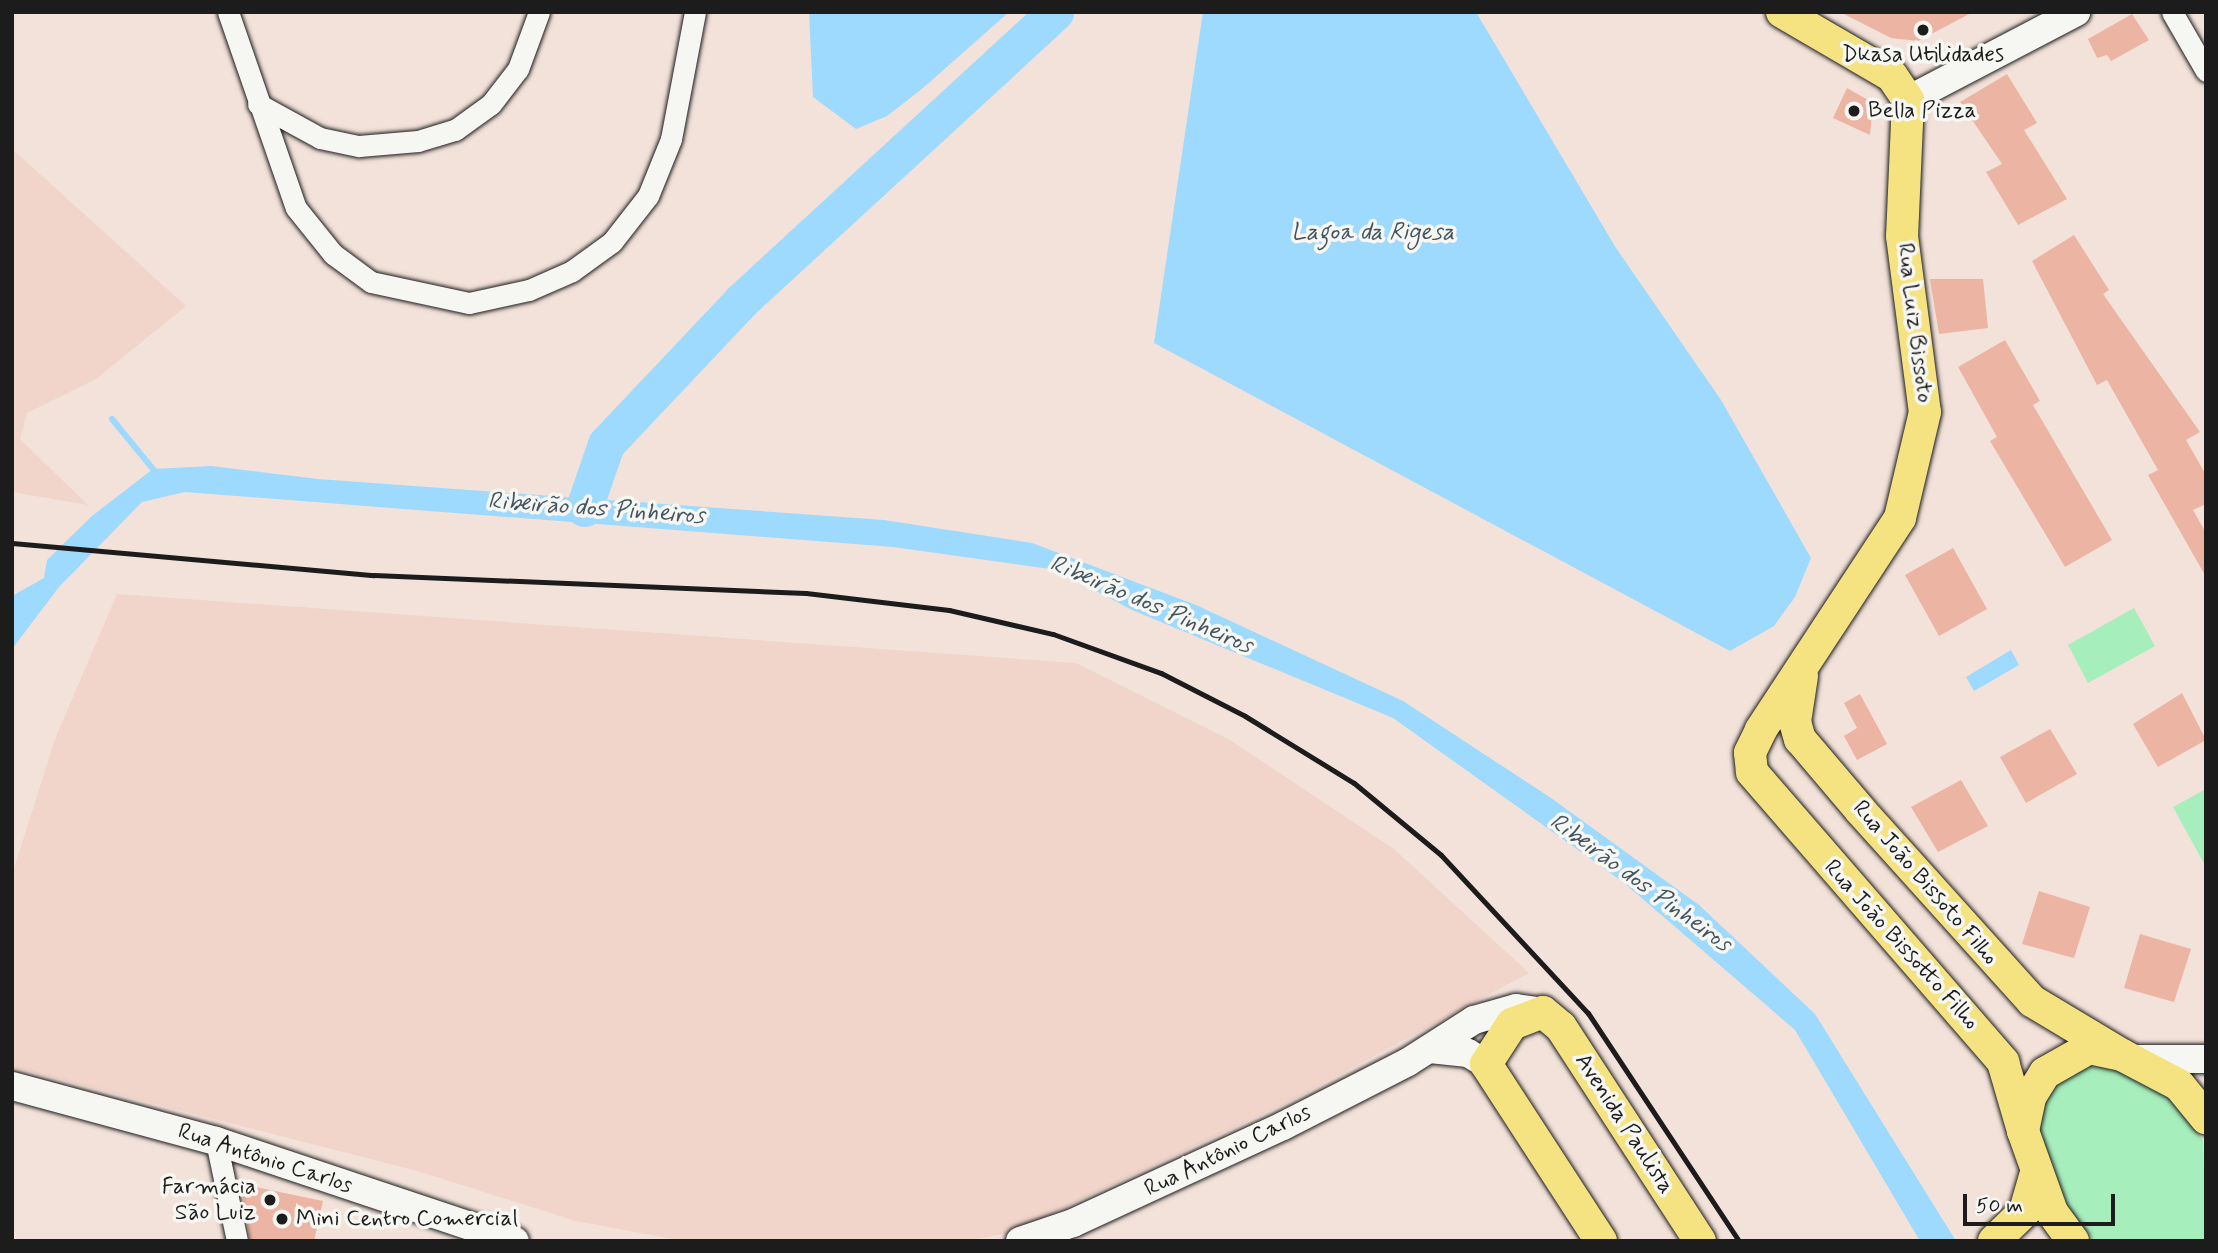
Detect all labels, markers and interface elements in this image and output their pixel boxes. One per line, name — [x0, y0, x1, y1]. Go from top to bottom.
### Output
marker: Dkasa Utilidades — [1915, 22, 1931, 38]
place label: Dkasa Utilidades — [1841, 41, 2005, 69]
place label: Bella Pizza — [1868, 97, 1975, 125]
marker: Bella Pizza — [1846, 103, 1862, 119]
water label: Lagoa da Rigesa — [1291, 219, 1455, 247]
street label: Rua Luiz Bissoto — [1891, 243, 1937, 403]
water label: Ribeirão dos Pinheiros — [488, 487, 704, 531]
water label: Ribeirão dos Pinheiros — [1046, 550, 1256, 660]
street label: Rua João Bissoto Filho — [1846, 795, 2004, 971]
water label: Ribeirão dos Pinheiros — [1544, 808, 1736, 958]
street label: Rua João Bissotto Filho — [1817, 854, 1985, 1036]
street label: Avenida Paulista — [1570, 1051, 1678, 1197]
street label: Rua Antônio Carlos — [1141, 1099, 1315, 1203]
street label: Rua Antônio Carlos — [175, 1118, 355, 1200]
place label: Farmácia São Luiz — [162, 1173, 256, 1227]
scale bar — [1966, 1180, 2118, 1224]
marker: Farmácia São Luiz — [262, 1192, 278, 1208]
text: 50 m — [1976, 1192, 2023, 1220]
place label: Mini Centro Comercial — [296, 1205, 523, 1233]
marker: Mini Centro Comercial — [274, 1211, 290, 1227]

